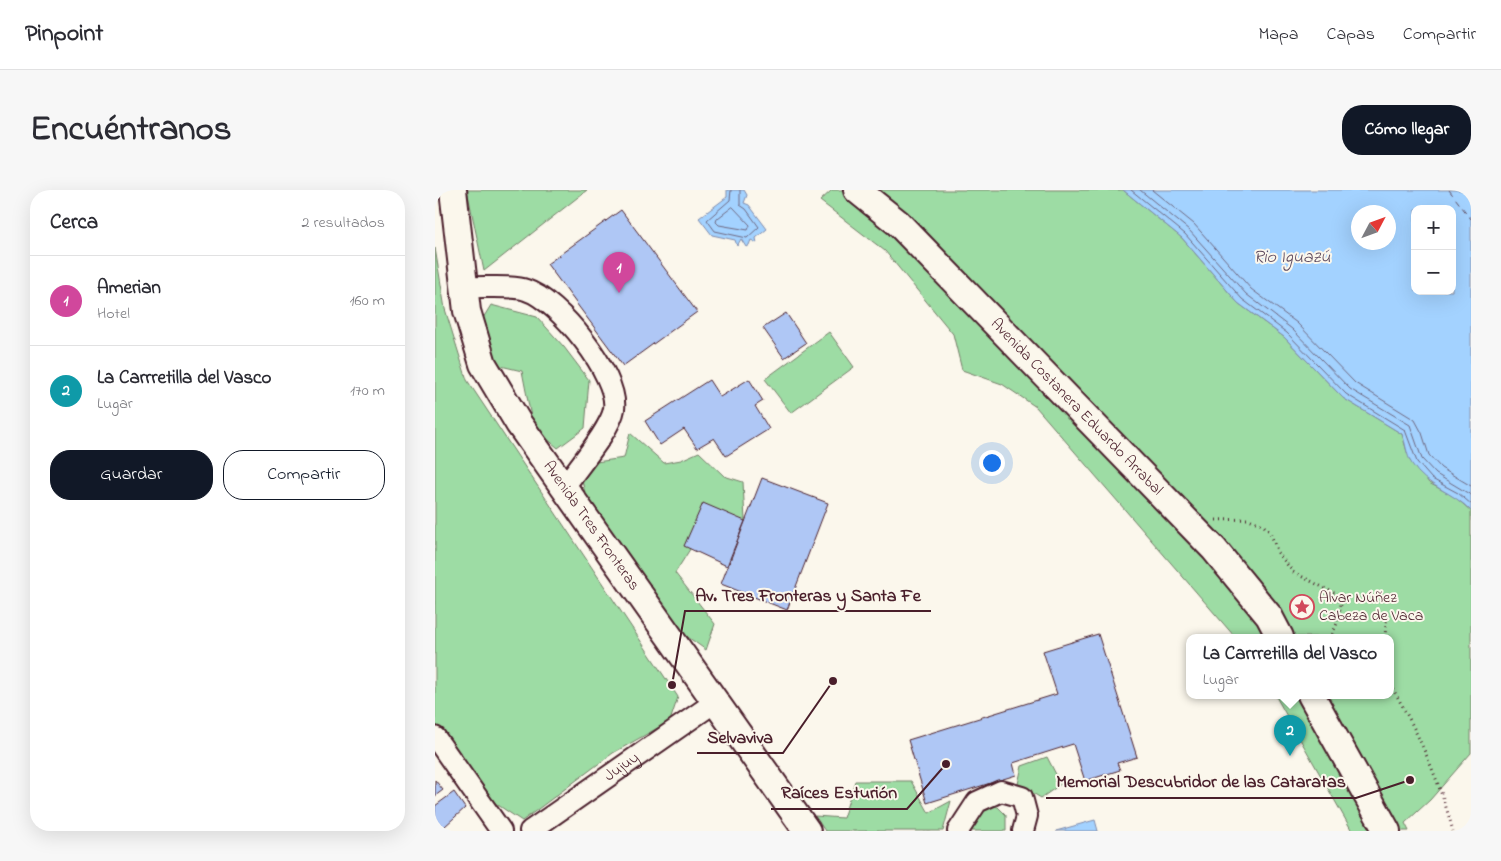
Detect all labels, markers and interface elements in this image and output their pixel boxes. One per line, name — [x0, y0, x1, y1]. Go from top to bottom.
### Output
text: Pinpoint — [25, 17, 103, 52]
text: Mapa — [1258, 22, 1299, 48]
text: Capas — [1327, 22, 1375, 48]
text: Compartir — [1403, 22, 1476, 48]
text: Encuéntranos — [30, 105, 232, 156]
button: Cómo llegar — [1342, 105, 1471, 155]
north arrow — [1351, 205, 1396, 250]
map controls — [1411, 205, 1456, 295]
button: + — [1411, 205, 1456, 250]
text: Cerca — [50, 208, 98, 238]
text: 2 resultados — [302, 211, 385, 235]
water label: Rio Iguazú — [1253, 245, 1331, 271]
button: − — [1411, 250, 1456, 295]
pin: 1 — [603, 252, 635, 293]
text: Amerian — [97, 275, 161, 302]
text: 1 — [63, 289, 69, 313]
text: 160 m — [350, 289, 385, 313]
text: Hotel — [97, 302, 130, 326]
street label: Avenida Costanera Eduardo Arrabal — [985, 313, 1168, 501]
text: La Carrretilla del Vasco — [97, 365, 271, 392]
text: 2 — [62, 379, 70, 403]
text: 170 m — [350, 379, 385, 403]
text: Lugar — [97, 392, 133, 416]
button: Guardar — [50, 450, 213, 500]
button: Compartir — [223, 450, 385, 500]
your location — [979, 450, 1005, 476]
street label: Avenida Tres Fronteras — [537, 456, 645, 596]
callout: Av. Tres Fronteras y Santa Fe — [685, 578, 931, 611]
text: Av. Tres Fronteras y Santa Fe — [695, 584, 922, 611]
place label: Alvar Núñez Cabeza de Vaca — [1319, 586, 1423, 628]
place icon: Alvar Núñez Cabeza de Vaca — [1289, 594, 1315, 620]
popup — [1186, 634, 1394, 699]
text: La Carrretilla del Vasco — [1203, 641, 1377, 668]
text: Lugar — [1203, 668, 1239, 692]
pin: 2 — [1274, 715, 1306, 756]
callout: Selvaviva — [697, 720, 783, 753]
text: Selvaviva — [707, 726, 773, 752]
street label: Jujuy — [599, 746, 644, 788]
callout: Memorial Descubridor de las Cataratas — [1046, 765, 1356, 798]
text: Memorial Descubridor de las Cataratas — [1056, 770, 1346, 796]
callout: Raíces Esturión — [771, 776, 907, 809]
text: Raíces Esturión — [781, 781, 897, 807]

